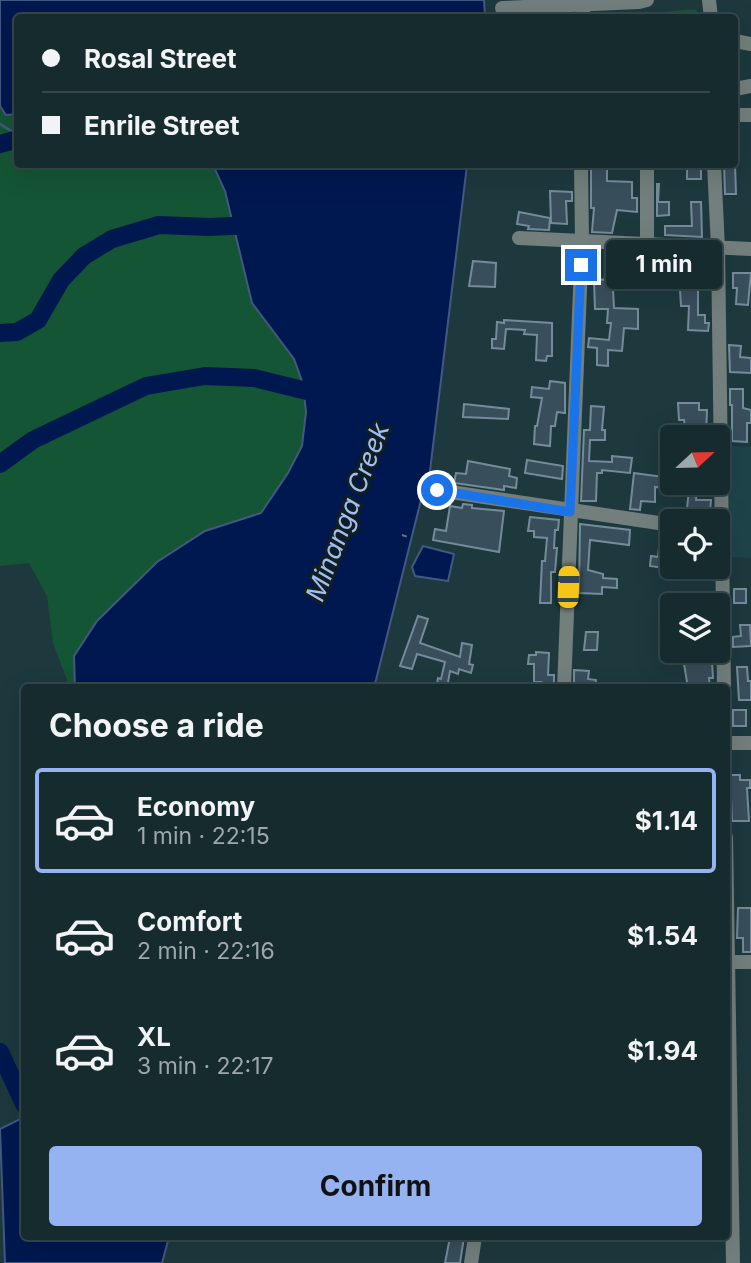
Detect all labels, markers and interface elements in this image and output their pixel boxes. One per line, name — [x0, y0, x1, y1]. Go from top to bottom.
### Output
text: Rosal Street — [84, 43, 237, 74]
text: Enrile Street — [84, 110, 240, 141]
callout: 1 min — [606, 240, 721, 290]
route end — [565, 249, 597, 281]
text: 1 min — [636, 250, 692, 278]
water label: Minanga Creek — [299, 418, 395, 605]
north arrow — [660, 425, 730, 495]
map controls — [660, 425, 730, 663]
route start — [421, 474, 453, 506]
button: locate — [660, 509, 730, 579]
car — [557, 566, 580, 608]
button: layers — [660, 593, 730, 663]
text: Choose a ride — [49, 706, 264, 745]
icon: car — [53, 789, 116, 852]
text: Economy — [137, 791, 255, 822]
text: $1.14 — [635, 805, 698, 836]
text: 1 min · 22:15 — [137, 822, 270, 850]
icon: car — [53, 904, 116, 967]
text: Comfort — [137, 906, 242, 937]
text: $1.54 — [627, 920, 698, 951]
text: 2 min · 22:16 — [137, 937, 275, 965]
icon: car — [53, 1019, 116, 1082]
text: XL — [137, 1021, 171, 1052]
text: $1.94 — [627, 1035, 698, 1066]
text: 3 min · 22:17 — [137, 1052, 274, 1080]
button: Confirm — [49, 1146, 702, 1226]

